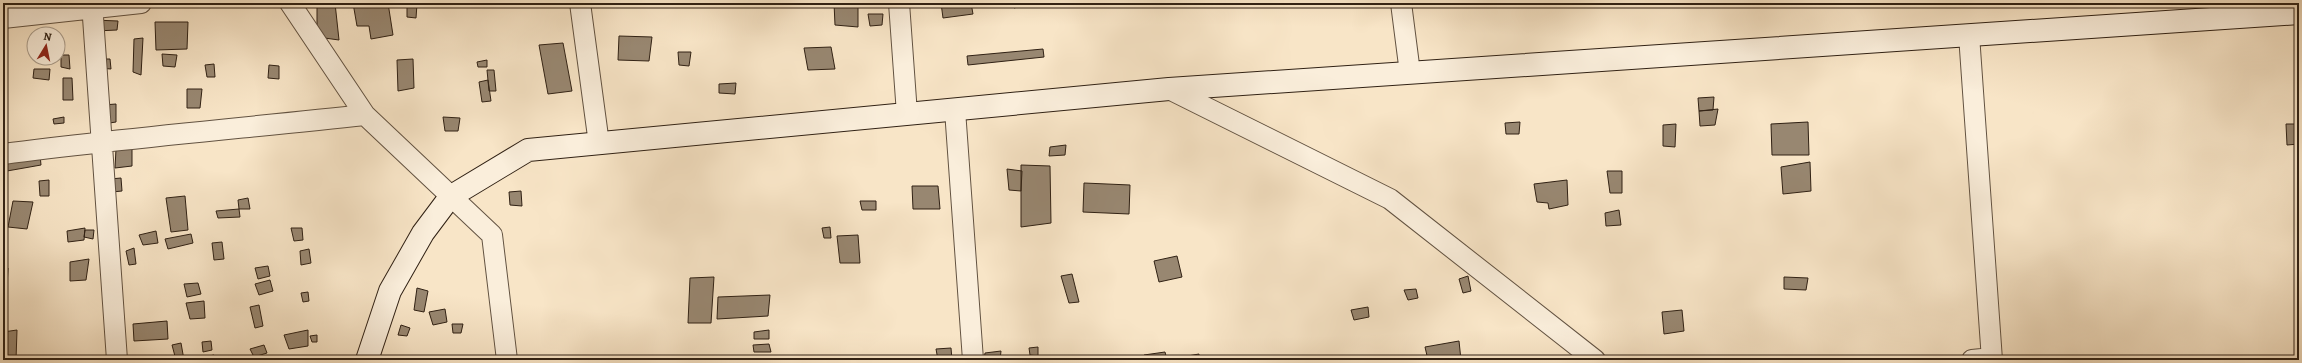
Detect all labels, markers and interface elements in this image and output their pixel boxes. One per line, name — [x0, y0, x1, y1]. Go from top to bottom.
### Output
north arrow — [26, 26, 66, 66]
text: N — [42, 29, 53, 45]

